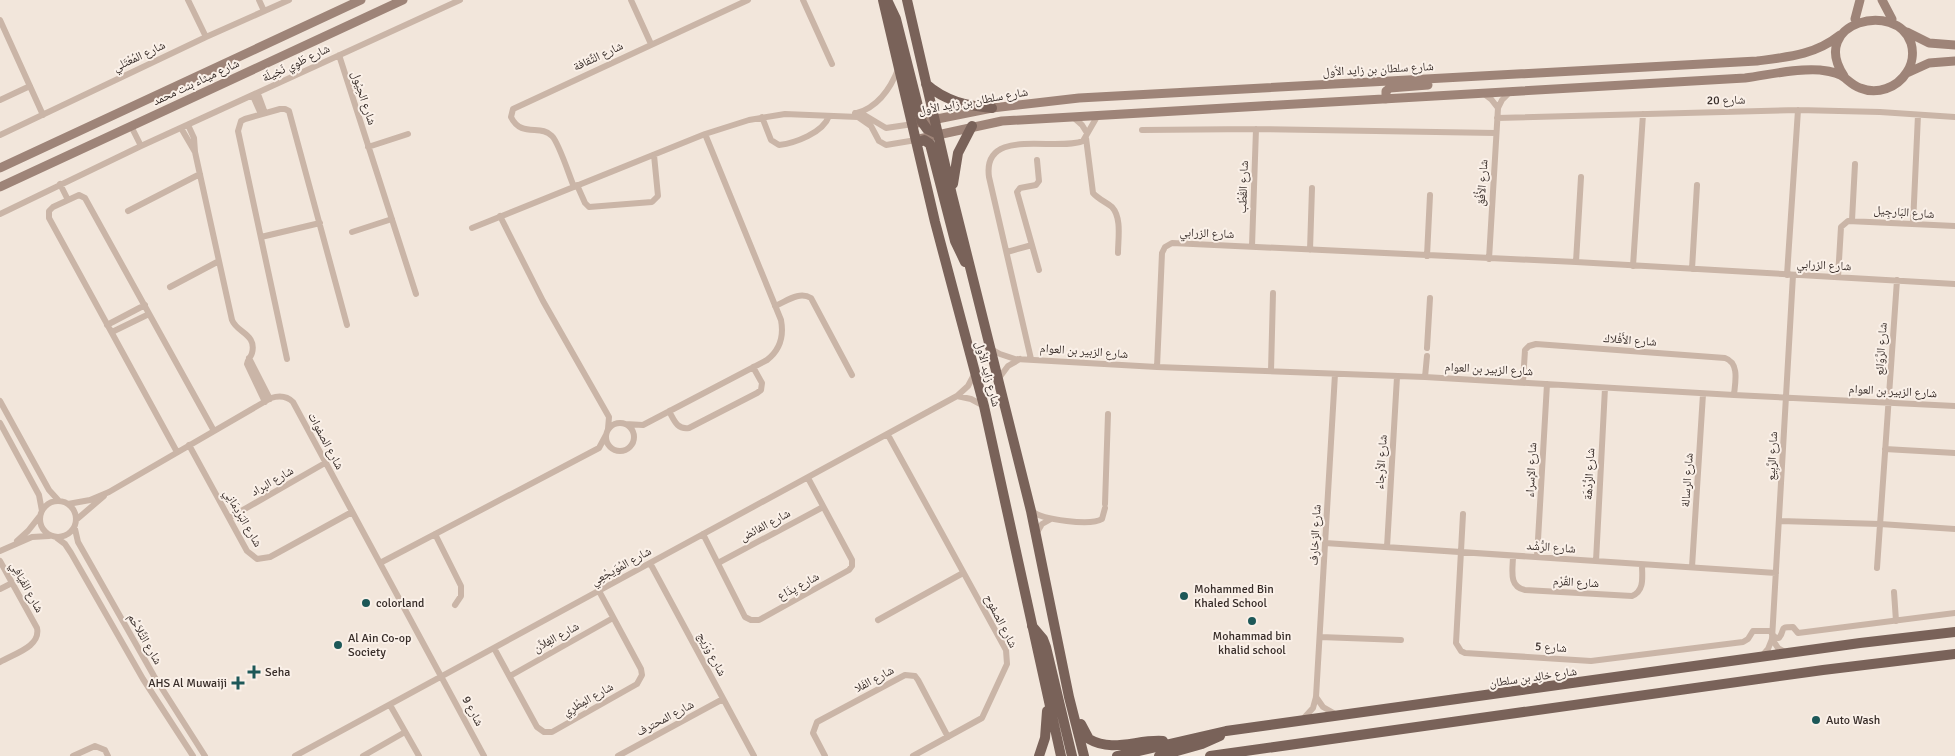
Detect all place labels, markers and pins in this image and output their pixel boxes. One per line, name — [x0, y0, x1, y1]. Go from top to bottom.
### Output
place label: Mohammed Bin Khaled School — [1194, 582, 1274, 611]
marker: Mohammed Bin Khaled School — [1178, 590, 1190, 602]
place label: colorland — [376, 596, 424, 611]
marker: colorland — [360, 597, 372, 609]
marker: Mohammad bin khalid school — [1246, 615, 1258, 627]
place label: Mohammad bin khalid school — [1213, 629, 1291, 658]
place label: Al Ain Co-op Society — [348, 631, 411, 660]
marker: Al Ain Co-op Society — [332, 639, 344, 651]
marker: Seha — [247, 665, 261, 679]
place label: Seha — [265, 665, 290, 680]
place label: AHS Al Muwaiji — [148, 676, 227, 691]
marker: AHS Al Muwaiji — [231, 676, 245, 690]
place label: Auto Wash — [1826, 713, 1880, 728]
marker: Auto Wash — [1810, 714, 1822, 726]

